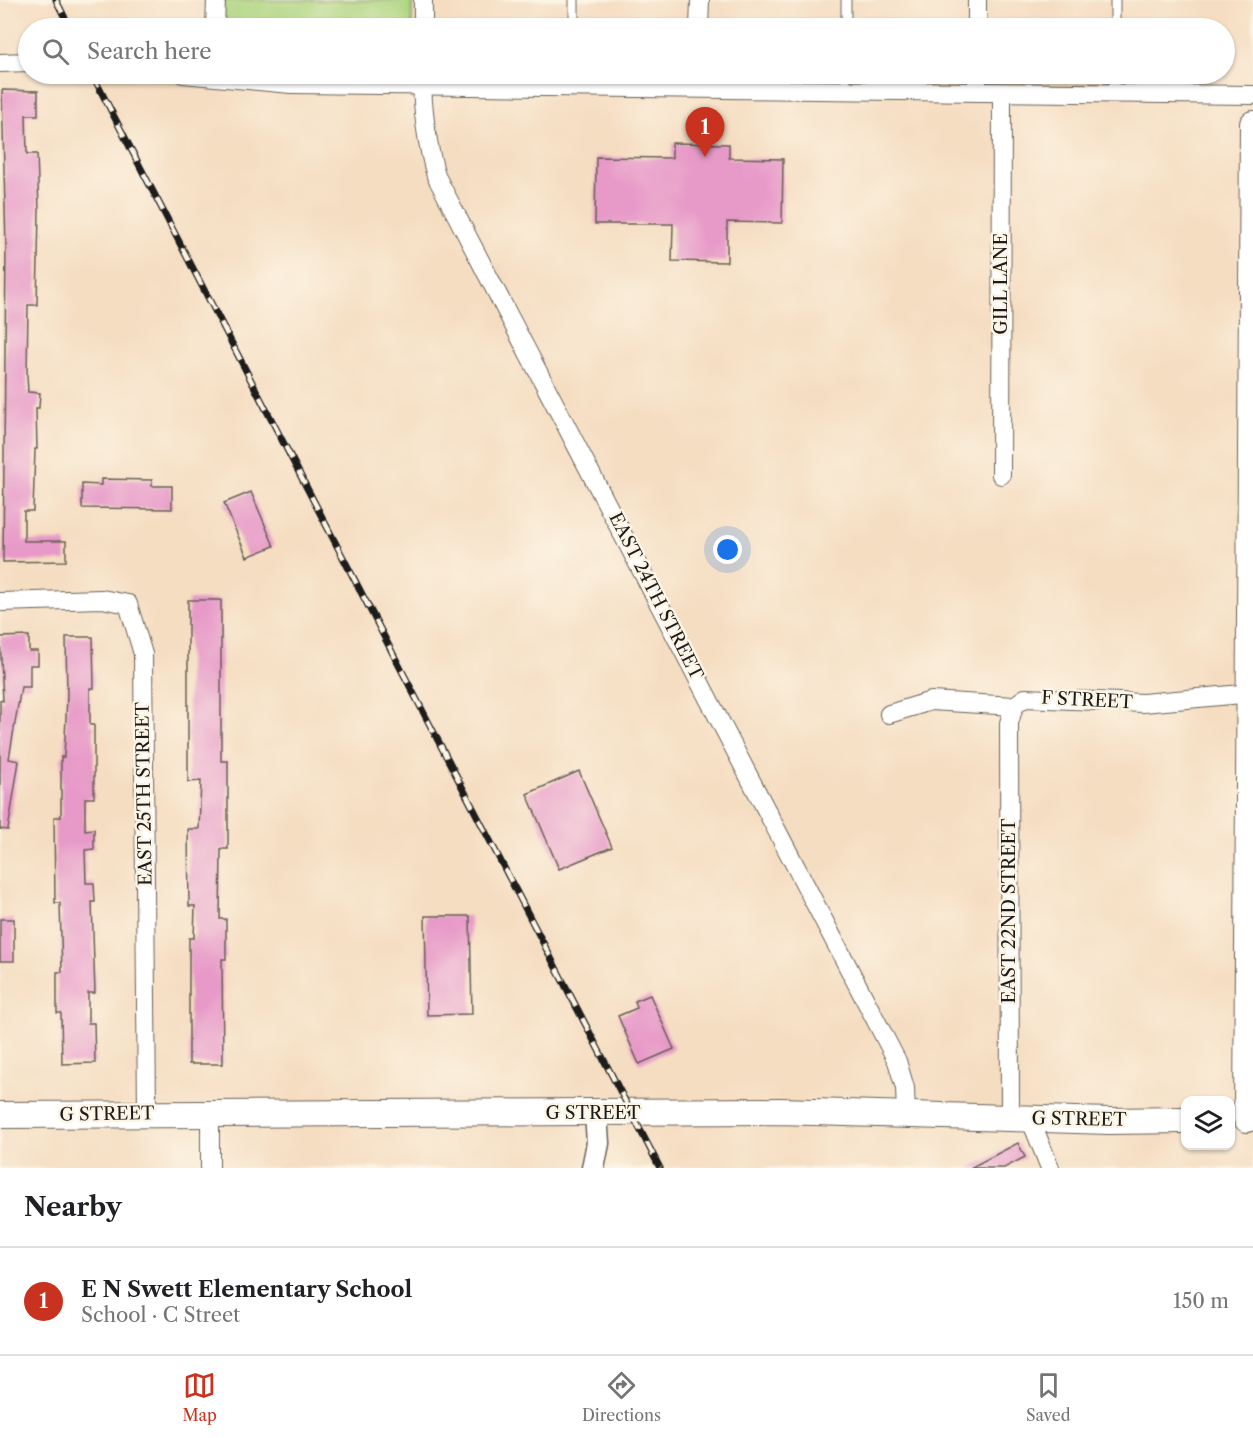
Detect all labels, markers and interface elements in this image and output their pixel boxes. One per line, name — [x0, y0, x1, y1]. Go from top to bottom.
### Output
search box — [18, 18, 1235, 84]
icon: search — [39, 35, 72, 68]
text: Search here — [87, 38, 212, 65]
pin: 1 — [686, 108, 724, 157]
street label: GILL LANE — [990, 233, 1012, 335]
street label: EAST 24TH STREET — [604, 509, 708, 684]
your location — [713, 535, 742, 564]
street label: F STREET — [1041, 687, 1134, 713]
street label: EAST 25TH STREET — [131, 701, 157, 886]
street label: EAST 22ND STREET — [998, 818, 1020, 1004]
map controls — [1181, 1096, 1235, 1150]
button: layers — [1181, 1096, 1235, 1150]
street label: G STREET — [59, 1102, 155, 1126]
street label: G STREET — [545, 1102, 641, 1124]
street label: G STREET — [1031, 1107, 1127, 1131]
text: Nearby — [24, 1191, 122, 1223]
text: E N Swett Elementary School — [81, 1276, 412, 1303]
text: 1 — [39, 1289, 48, 1313]
text: 150 m — [1173, 1289, 1229, 1313]
text: School · C Street — [81, 1303, 240, 1327]
tab: Map — [183, 1369, 217, 1425]
tab: Directions — [582, 1369, 661, 1425]
tab: Saved — [1026, 1369, 1070, 1425]

